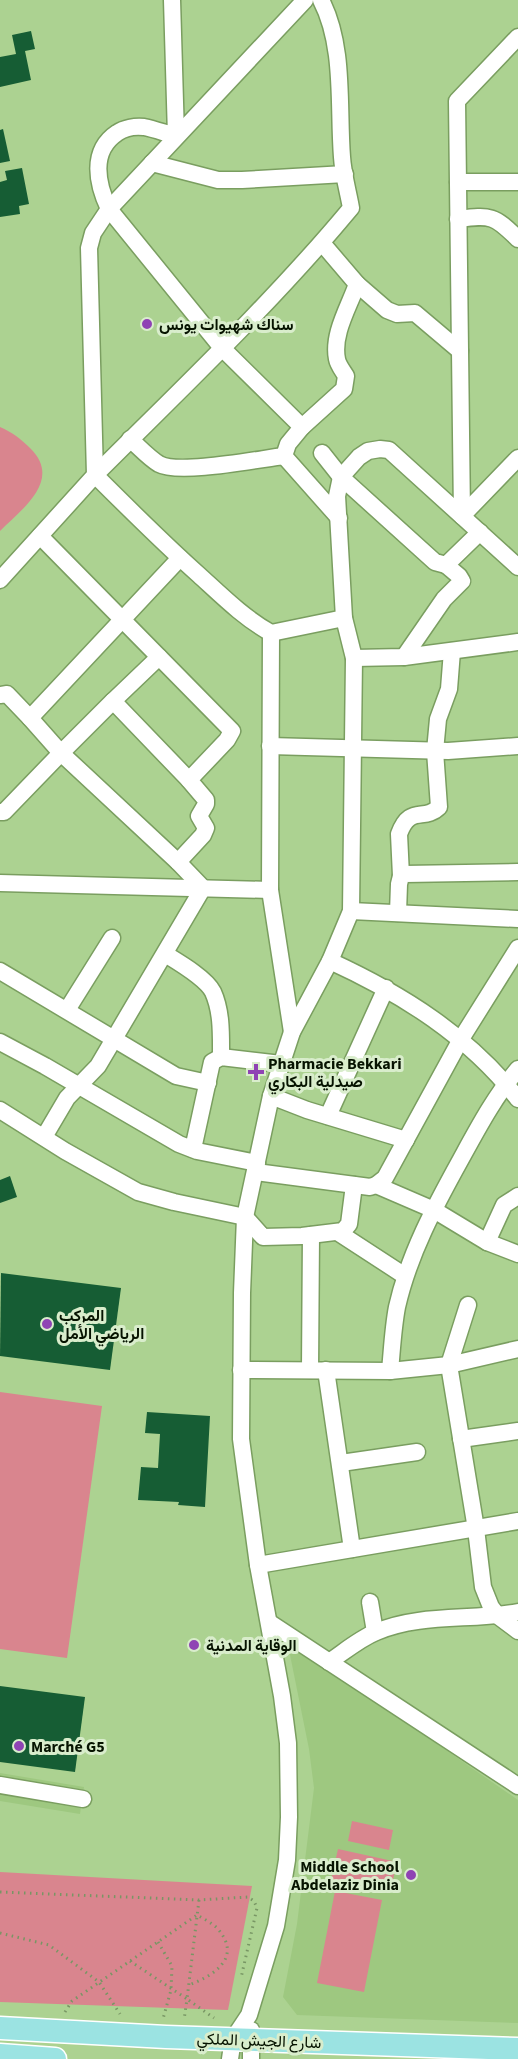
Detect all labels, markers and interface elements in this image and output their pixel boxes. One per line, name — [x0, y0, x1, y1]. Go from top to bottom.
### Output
place label: سناك شهيوات يونس — [159, 314, 294, 336]
marker: سناك شهيوات يونس — [140, 317, 154, 331]
place label: Pharmacie Bekkari صيدلية البكاري — [268, 1053, 402, 1095]
marker: Pharmacie Bekkari صيدلية البكاري — [249, 1065, 263, 1079]
place label: المركب الرياضي الأمل — [59, 1305, 144, 1347]
marker: المركب الرياضي الأمل — [40, 1317, 54, 1331]
place label: الوقاية المدنية — [206, 1635, 297, 1657]
marker: الوقاية المدنية — [187, 1638, 201, 1652]
place label: Marché G5 — [31, 1736, 105, 1758]
marker: Marché G5 — [12, 1739, 26, 1753]
place label: Middle School Abdelaziz Dinia — [290, 1856, 399, 1896]
marker: Middle School Abdelaziz Dinia — [404, 1868, 418, 1882]
street label: شارع الجيش الملكي — [196, 2028, 322, 2056]

